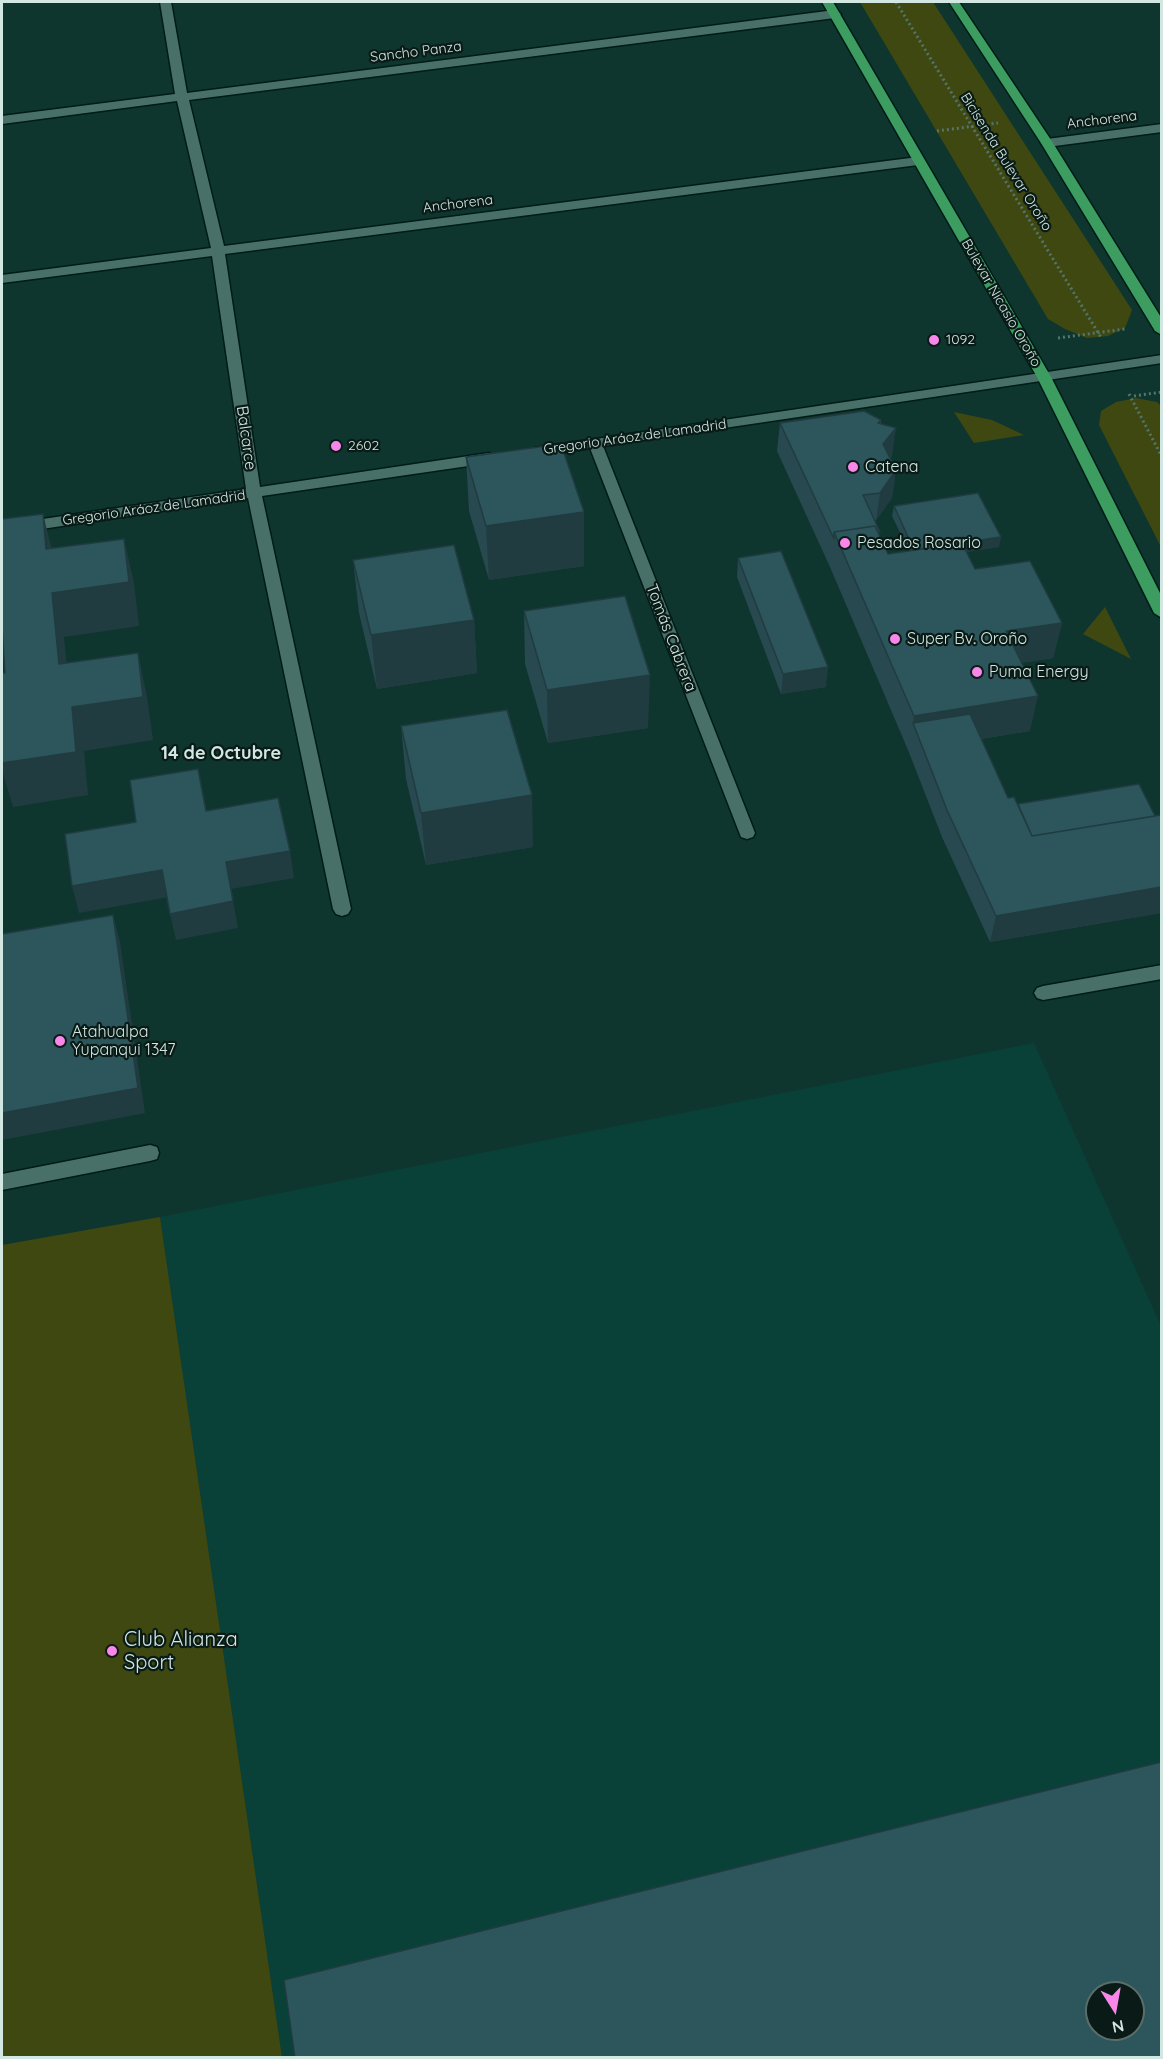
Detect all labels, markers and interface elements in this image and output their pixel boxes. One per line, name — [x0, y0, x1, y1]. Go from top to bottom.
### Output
street label: Sancho Panza — [369, 38, 463, 66]
street label: Bicisenda Bulevar Oroño — [957, 90, 1055, 234]
street label: Anchorena — [1066, 107, 1138, 133]
street label: Anchorena — [422, 191, 494, 217]
street label: Bulevar Nicasio Oroño — [958, 236, 1044, 370]
place label: 1092 — [946, 332, 975, 348]
marker: 1092 — [927, 333, 941, 347]
street label: Balcarce — [232, 405, 260, 471]
street label: Gregorio Aráoz de Lamadrid — [542, 416, 728, 458]
place label: 2602 — [348, 438, 379, 454]
marker: 2602 — [329, 439, 343, 453]
place label: Catena — [865, 457, 918, 477]
marker: Catena — [846, 460, 860, 474]
street label: Gregorio Aráoz de Lamadrid — [61, 487, 247, 529]
place label: Pesados Rosario — [857, 533, 981, 553]
marker: Pesados Rosario — [838, 536, 852, 550]
street label: Tomás Cabrera — [642, 581, 700, 695]
place label: Super Bv. Oroño — [907, 629, 1027, 649]
marker: Super Bv. Oroño — [888, 632, 902, 646]
place label: Puma Energy — [989, 662, 1089, 682]
marker: Puma Energy — [970, 665, 984, 679]
district label: 14 de Octubre — [161, 743, 281, 765]
place label: Atahualpa Yupanqui 1347 — [72, 1022, 175, 1060]
marker: Atahualpa Yupanqui 1347 — [53, 1034, 67, 1048]
place label: Club Alianza Sport — [124, 1628, 238, 1675]
marker: Club Alianza Sport — [105, 1644, 119, 1658]
north arrow — [1085, 1981, 1145, 2041]
text: N — [1110, 2016, 1126, 2038]

